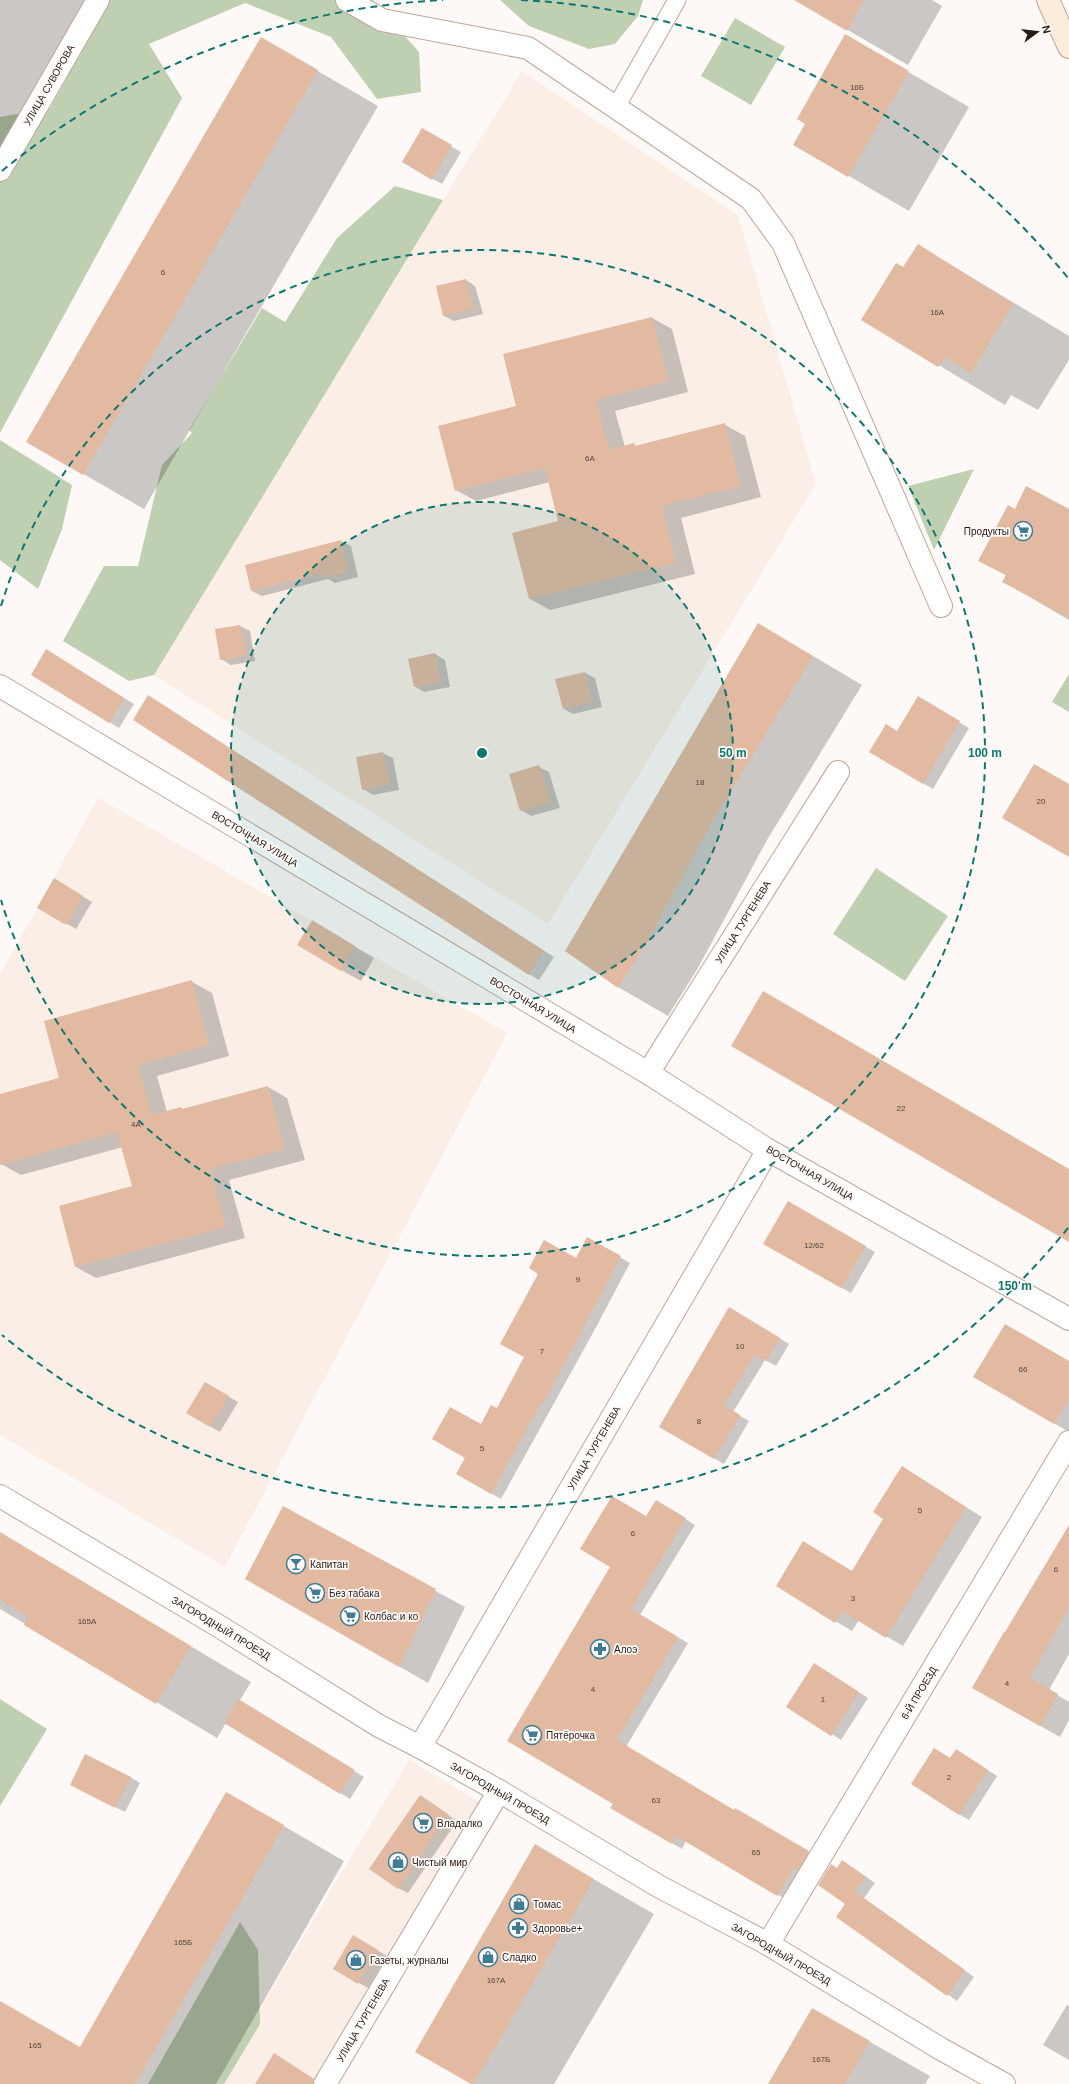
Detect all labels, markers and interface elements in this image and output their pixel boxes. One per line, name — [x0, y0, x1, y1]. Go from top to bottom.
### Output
north arrow — [1017, 12, 1057, 52]
text: N — [1040, 24, 1053, 35]
street label: УЛИЦА СУВОРОВА — [21, 42, 77, 127]
house number: 16Б — [850, 83, 864, 92]
house number: 6 — [161, 268, 166, 277]
house number: 16А — [930, 308, 945, 317]
house number: 6А — [585, 454, 596, 463]
supermarket icon: Продукты — [1012, 520, 1034, 542]
place label: Продукты — [964, 526, 1009, 537]
centre of rings — [475, 746, 489, 760]
text: 50 m — [719, 746, 747, 760]
text: 100 m — [968, 746, 1002, 760]
house number: 18 — [696, 778, 705, 787]
house number: 20 — [1037, 797, 1046, 806]
street label: ВОСТОЧНАЯ УЛИЦА — [210, 809, 300, 869]
street label: УЛИЦА ТУРГЕНЕВА — [713, 879, 773, 965]
street label: ВОСТОЧНАЯ УЛИЦА — [488, 975, 578, 1035]
house number: 22 — [897, 1104, 906, 1113]
house number: 4А — [131, 1120, 142, 1129]
street label: ВОСТОЧНАЯ УЛИЦА — [765, 1144, 856, 1203]
house number: 12/62 — [804, 1241, 825, 1250]
house number: 9 — [576, 1275, 581, 1284]
text: 150 m — [998, 1279, 1032, 1293]
house number: 10 — [736, 1342, 745, 1351]
house number: 7 — [540, 1347, 545, 1356]
house number: 66 — [1019, 1365, 1028, 1374]
street label: УЛИЦА ТУРГЕНЕВА — [566, 1404, 623, 1492]
house number: 8 — [697, 1417, 702, 1426]
house number: 5 — [480, 1444, 485, 1453]
house number: 5 — [918, 1506, 923, 1515]
house number: 6 — [631, 1529, 636, 1538]
bar icon: Капитан — [285, 1553, 307, 1575]
place label: Капитан — [310, 1559, 348, 1570]
house number: 6 — [1054, 1565, 1059, 1574]
supermarket icon: Без табака — [304, 1582, 326, 1604]
place label: Без табака — [329, 1588, 380, 1599]
street label: ЗАГОРОДНЫЙ ПРОЕЗД — [170, 1593, 273, 1662]
house number: 3 — [851, 1594, 856, 1603]
supermarket icon: Колбас и ко — [339, 1605, 361, 1627]
place label: Колбас и ко — [364, 1611, 419, 1622]
house number: 165А — [78, 1617, 97, 1626]
pharmacy icon: Алоэ — [589, 1638, 611, 1660]
place label: Алоэ — [614, 1644, 637, 1655]
street label: 6-Й ПРОЕЗД — [898, 1664, 939, 1721]
house number: 4 — [1005, 1679, 1010, 1688]
house number: 4 — [591, 1685, 596, 1694]
house number: 1 — [821, 1695, 826, 1704]
supermarket icon: Пятёрочка — [521, 1724, 543, 1746]
place label: Пятёрочка — [546, 1730, 595, 1741]
street label: ЗАГОРОДНЫЙ ПРОЕЗД — [448, 1759, 552, 1826]
house number: 2 — [947, 1773, 952, 1782]
house number: 63 — [652, 1796, 661, 1805]
supermarket icon: Владалко — [412, 1812, 434, 1834]
place label: Владалко — [437, 1818, 483, 1829]
house number: 65 — [752, 1848, 761, 1857]
shop icon: Чистый мир — [387, 1851, 409, 1873]
place label: Чистый мир — [412, 1857, 468, 1868]
shop icon: Томас — [508, 1893, 530, 1915]
place label: Томас — [533, 1899, 561, 1910]
pharmacy icon: Здоровье+ — [507, 1917, 529, 1939]
street label: ЗАГОРОДНЫЙ ПРОЕЗД — [729, 1920, 833, 1987]
place label: Здоровье+ — [532, 1923, 583, 1934]
house number: 165Б — [174, 1938, 192, 1947]
shop icon: Сладко — [477, 1946, 499, 1968]
shop icon: Газеты, журналы — [345, 1949, 367, 1971]
place label: Сладко — [502, 1952, 537, 1963]
place label: Газеты, журналы — [370, 1955, 449, 1966]
street label: УЛИЦА ТУРГЕНЕВА — [335, 1976, 392, 2064]
house number: 167А — [487, 1976, 506, 1985]
house number: 165 — [28, 2041, 42, 2050]
house number: 167Б — [812, 2055, 830, 2064]

